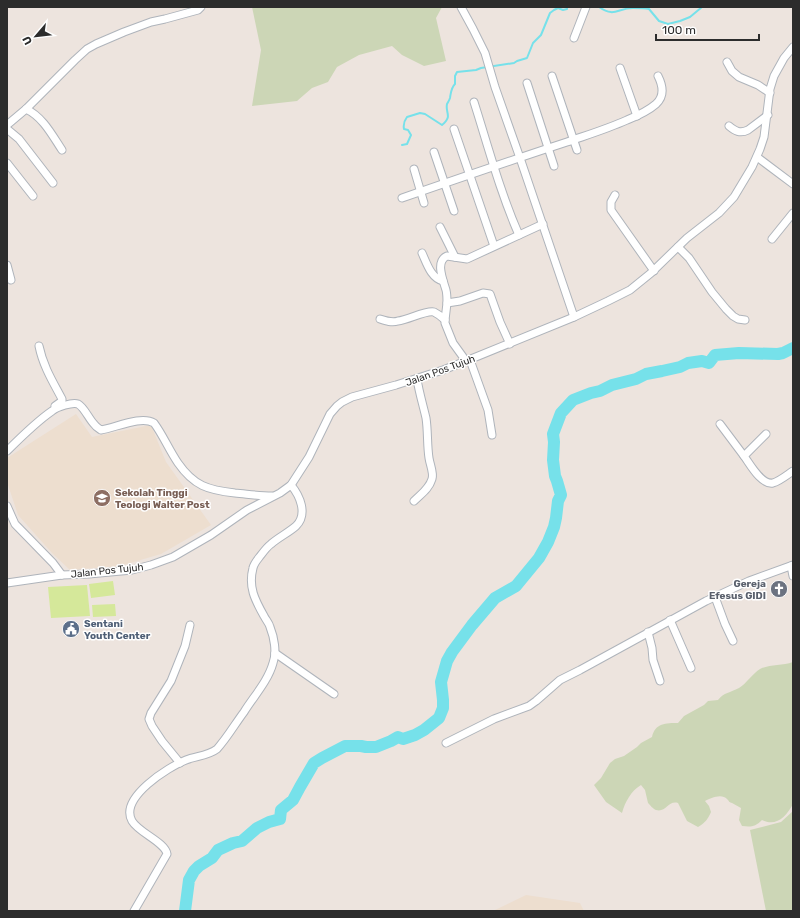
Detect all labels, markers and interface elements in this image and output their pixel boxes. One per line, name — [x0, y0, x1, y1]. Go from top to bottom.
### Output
north arrow — [16, 16, 56, 56]
scale bar — [656, 16, 759, 42]
text: 100 m — [662, 23, 696, 37]
text: U — [20, 34, 35, 47]
street label: Jalan Pos Tujuh — [404, 353, 477, 389]
place label: Sekolah Tinggi Teologi Walter Post — [115, 487, 210, 511]
school or university icon: Sekolah Tinggi Teologi Walter Post — [92, 488, 112, 508]
street label: Jalan Pos Tujuh — [70, 561, 144, 581]
place label: Gereja Efesus GIDI — [709, 578, 766, 602]
church icon: Gereja Efesus GIDI — [769, 579, 789, 599]
place label: Sentani Youth Center — [84, 618, 151, 642]
public building icon: Sentani Youth Center — [61, 619, 81, 639]

